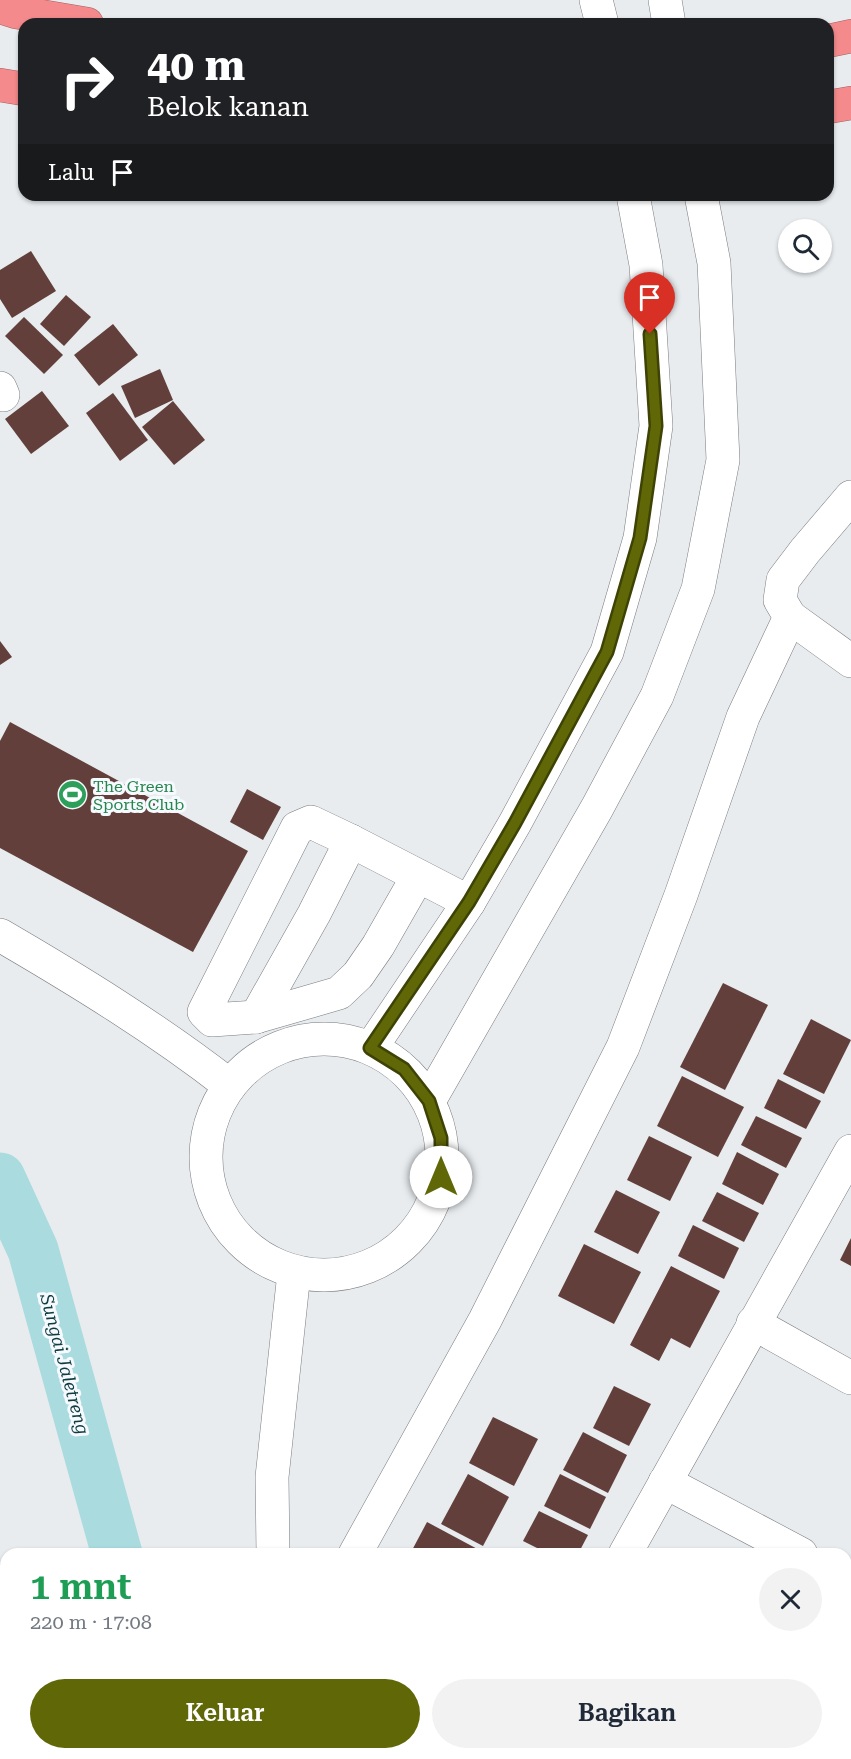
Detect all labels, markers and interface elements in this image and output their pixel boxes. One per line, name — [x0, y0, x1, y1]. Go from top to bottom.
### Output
text: 40 m — [147, 41, 245, 90]
icon: right — [48, 42, 126, 120]
text: Belok kanan — [147, 91, 309, 123]
icon: arrive — [106, 156, 139, 189]
text: Lalu — [48, 160, 94, 185]
map controls — [778, 219, 832, 273]
button: search — [778, 219, 832, 273]
pin — [624, 272, 675, 334]
icon: arrive — [633, 281, 666, 314]
place label: The Green Sports Club — [93, 777, 184, 814]
sports icon: The Green Sports Club — [56, 779, 88, 811]
position arrow — [409, 1145, 473, 1209]
water label: Sungai Jaletreng — [36, 1290, 94, 1437]
text: 1 mnt — [30, 1566, 131, 1608]
button: close — [759, 1568, 822, 1631]
text: 220 m · 17:08 — [30, 1610, 152, 1634]
button: Keluar — [30, 1679, 420, 1748]
button: Bagikan — [432, 1679, 822, 1748]

